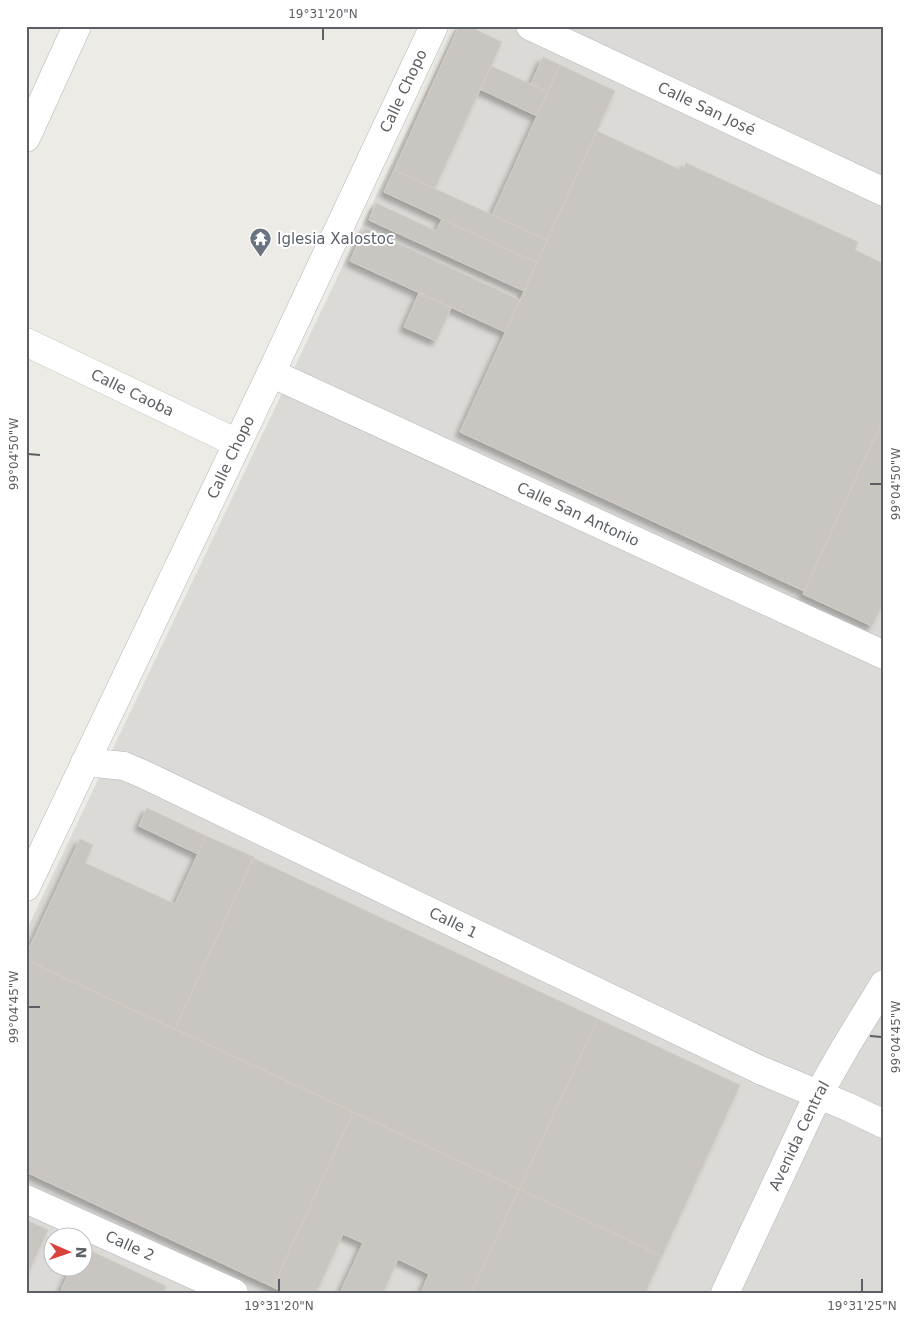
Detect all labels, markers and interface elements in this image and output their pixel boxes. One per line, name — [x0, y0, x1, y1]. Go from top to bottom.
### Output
text: 19°31'20"N — [288, 7, 358, 21]
street label: Calle Chopo — [376, 46, 431, 136]
street label: Calle San José — [655, 78, 758, 139]
temple icon: Iglesia Xalostoc — [249, 227, 273, 258]
place label: Iglesia Xalostoc — [277, 230, 394, 248]
street label: Calle Caoba — [88, 365, 177, 420]
street label: Calle Chopo — [203, 413, 258, 502]
text: 99°04'50"W — [7, 418, 21, 490]
text: 99°04'50"W — [889, 448, 903, 520]
street label: Calle San Antonio — [514, 478, 642, 550]
street label: Calle 1 — [426, 904, 480, 942]
text: 99°04'45"W — [7, 971, 21, 1043]
text: 99°04'45"W — [889, 1001, 903, 1073]
street label: Avenida Central — [765, 1078, 833, 1193]
north arrow — [42, 1226, 92, 1276]
street label: Calle 2 — [103, 1227, 157, 1265]
text: N — [73, 1246, 89, 1259]
text: 19°31'20"N — [244, 1299, 314, 1313]
text: 19°31'25"N — [827, 1299, 897, 1313]

